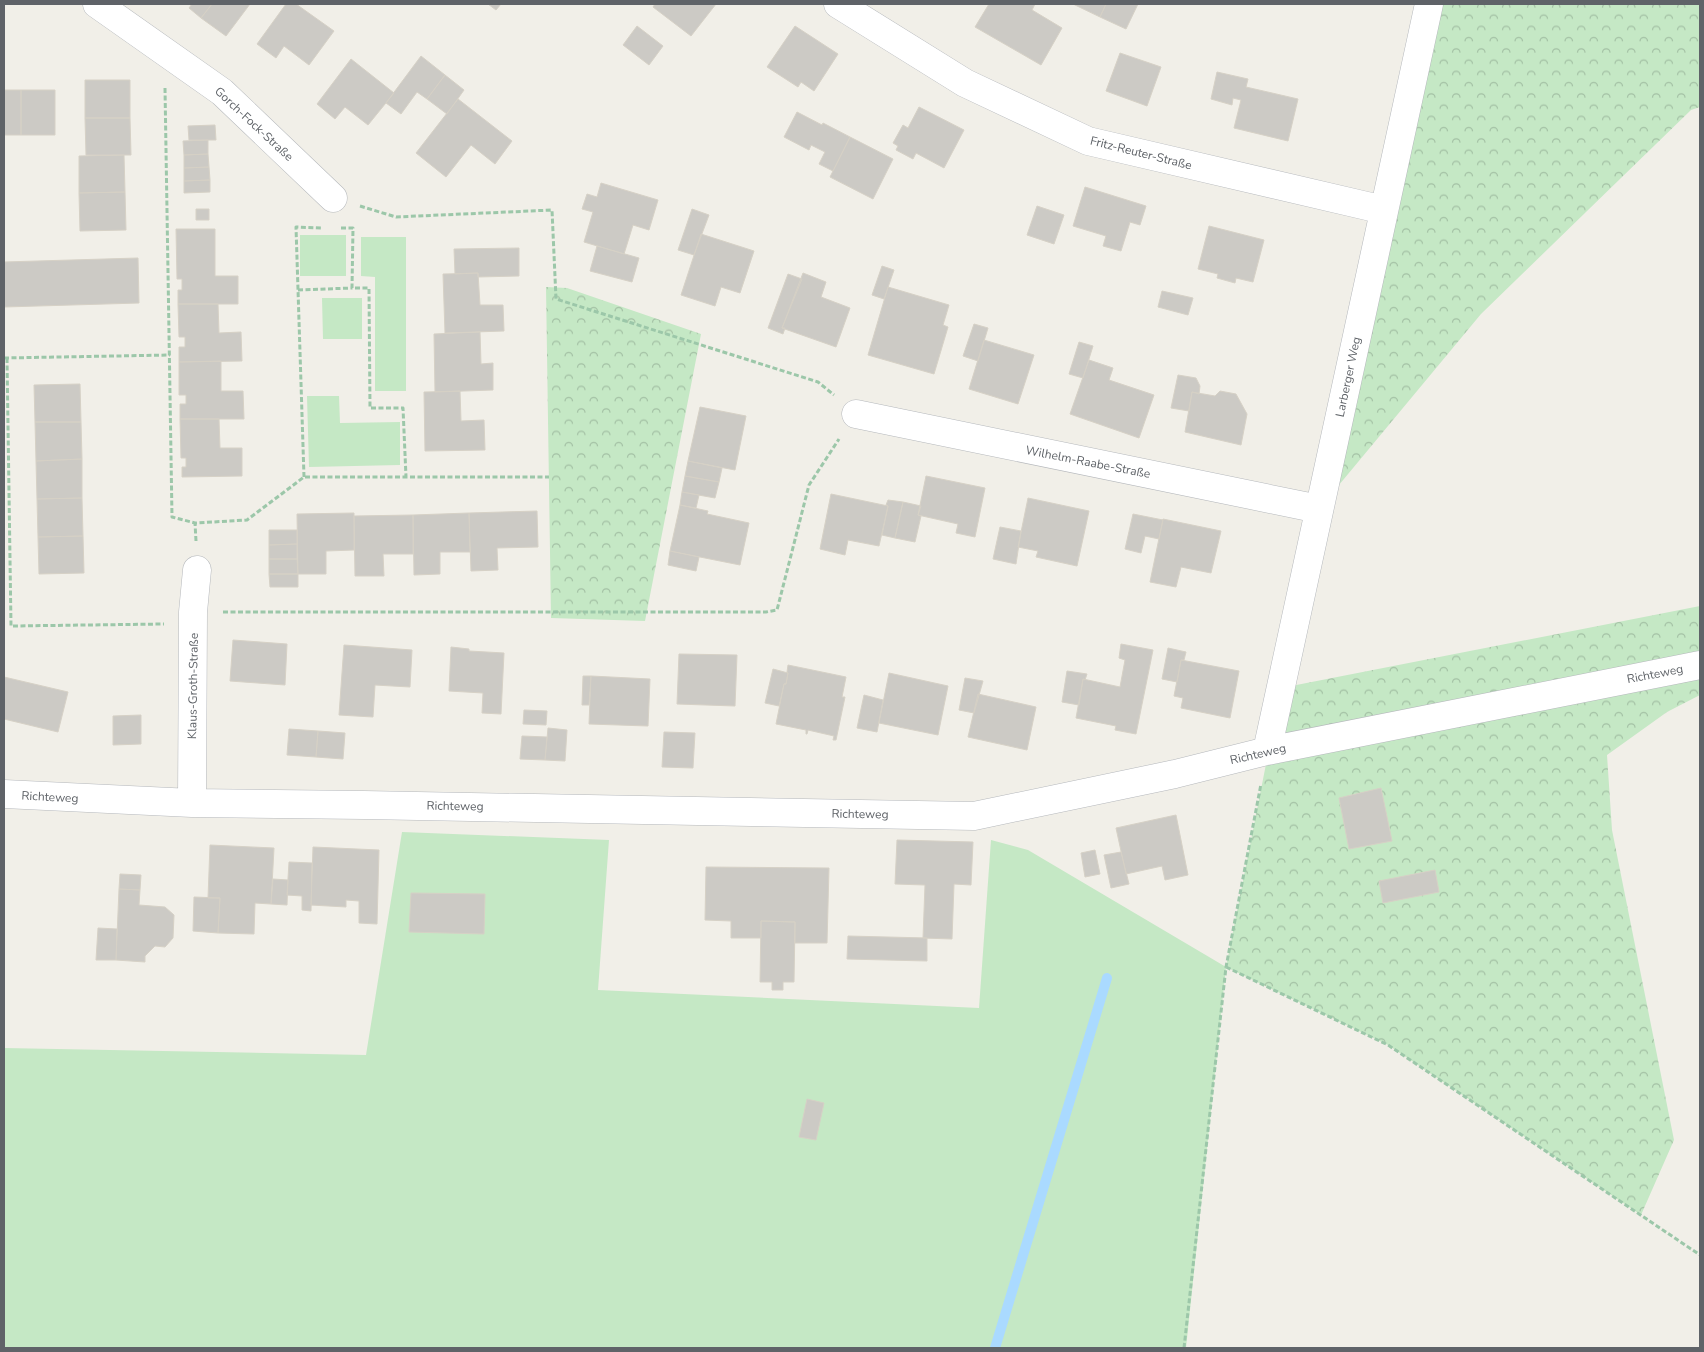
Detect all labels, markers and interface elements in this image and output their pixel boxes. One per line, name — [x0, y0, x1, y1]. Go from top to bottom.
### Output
street label: Gorch-Fock-Straße — [211, 83, 297, 165]
street label: Fritz-Reuter-Straße — [1088, 133, 1194, 173]
street label: Larberger Weg — [1332, 335, 1364, 419]
street label: Wilhelm-Raabe-Straße — [1024, 442, 1152, 482]
street label: Klaus-Groth-Straße — [184, 633, 202, 739]
street label: Richteweg — [1625, 661, 1685, 687]
street label: Richteweg — [1228, 740, 1288, 768]
street label: Richteweg — [21, 788, 79, 806]
street label: Richteweg — [426, 798, 484, 814]
street label: Richteweg — [831, 806, 889, 822]

